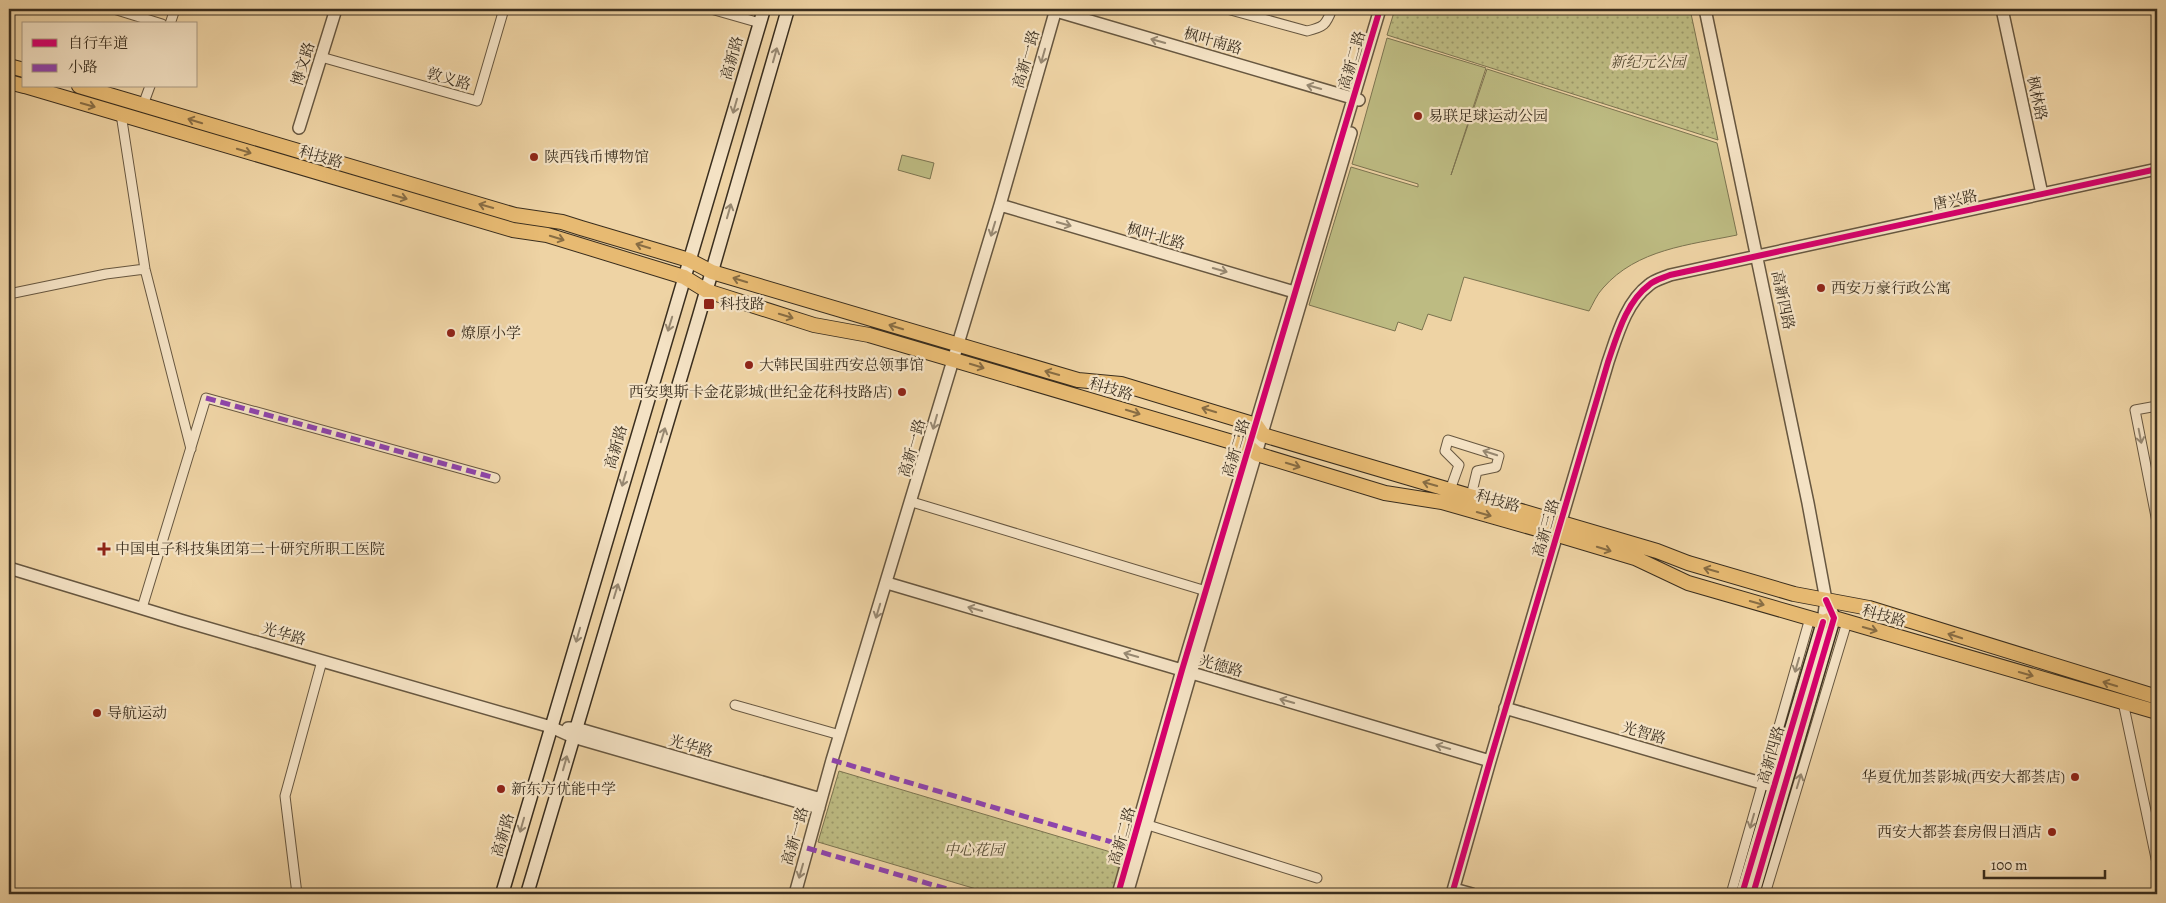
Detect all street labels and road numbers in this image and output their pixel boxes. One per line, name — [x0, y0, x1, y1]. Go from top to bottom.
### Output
street label: 枫叶南路 — [1181, 23, 1245, 59]
street label: 高新一路 — [1008, 27, 1044, 91]
street label: 高新二路 — [1334, 28, 1370, 92]
street label: 高新路 — [716, 34, 748, 82]
street label: 博文路 — [287, 40, 319, 88]
street label: 敦义路 — [425, 63, 473, 95]
street label: 枫林路 — [2023, 74, 2051, 122]
street label: 科技路 — [297, 141, 345, 173]
street label: 唐兴路 — [1931, 186, 1979, 214]
street label: 枫叶北路 — [1124, 218, 1188, 254]
street label: 高新四路 — [1767, 269, 1799, 331]
street label: 科技路 — [1087, 373, 1135, 405]
street label: 高新一路 — [894, 416, 930, 480]
street label: 高新二路 — [1218, 416, 1254, 480]
street label: 高新路 — [600, 423, 632, 471]
street label: 科技路 — [1474, 485, 1522, 517]
street label: 高新三路 — [1528, 496, 1564, 560]
street label: 科技路 — [1860, 600, 1908, 632]
street label: 光华路 — [260, 618, 308, 650]
street label: 光德路 — [1197, 650, 1245, 682]
street label: 光智路 — [1620, 717, 1668, 749]
street label: 高新四路 — [1753, 723, 1789, 787]
street label: 光华路 — [667, 730, 715, 762]
street label: 高新一路 — [777, 804, 813, 868]
street label: 高新二路 — [1104, 804, 1140, 868]
street label: 高新路 — [487, 811, 519, 859]

